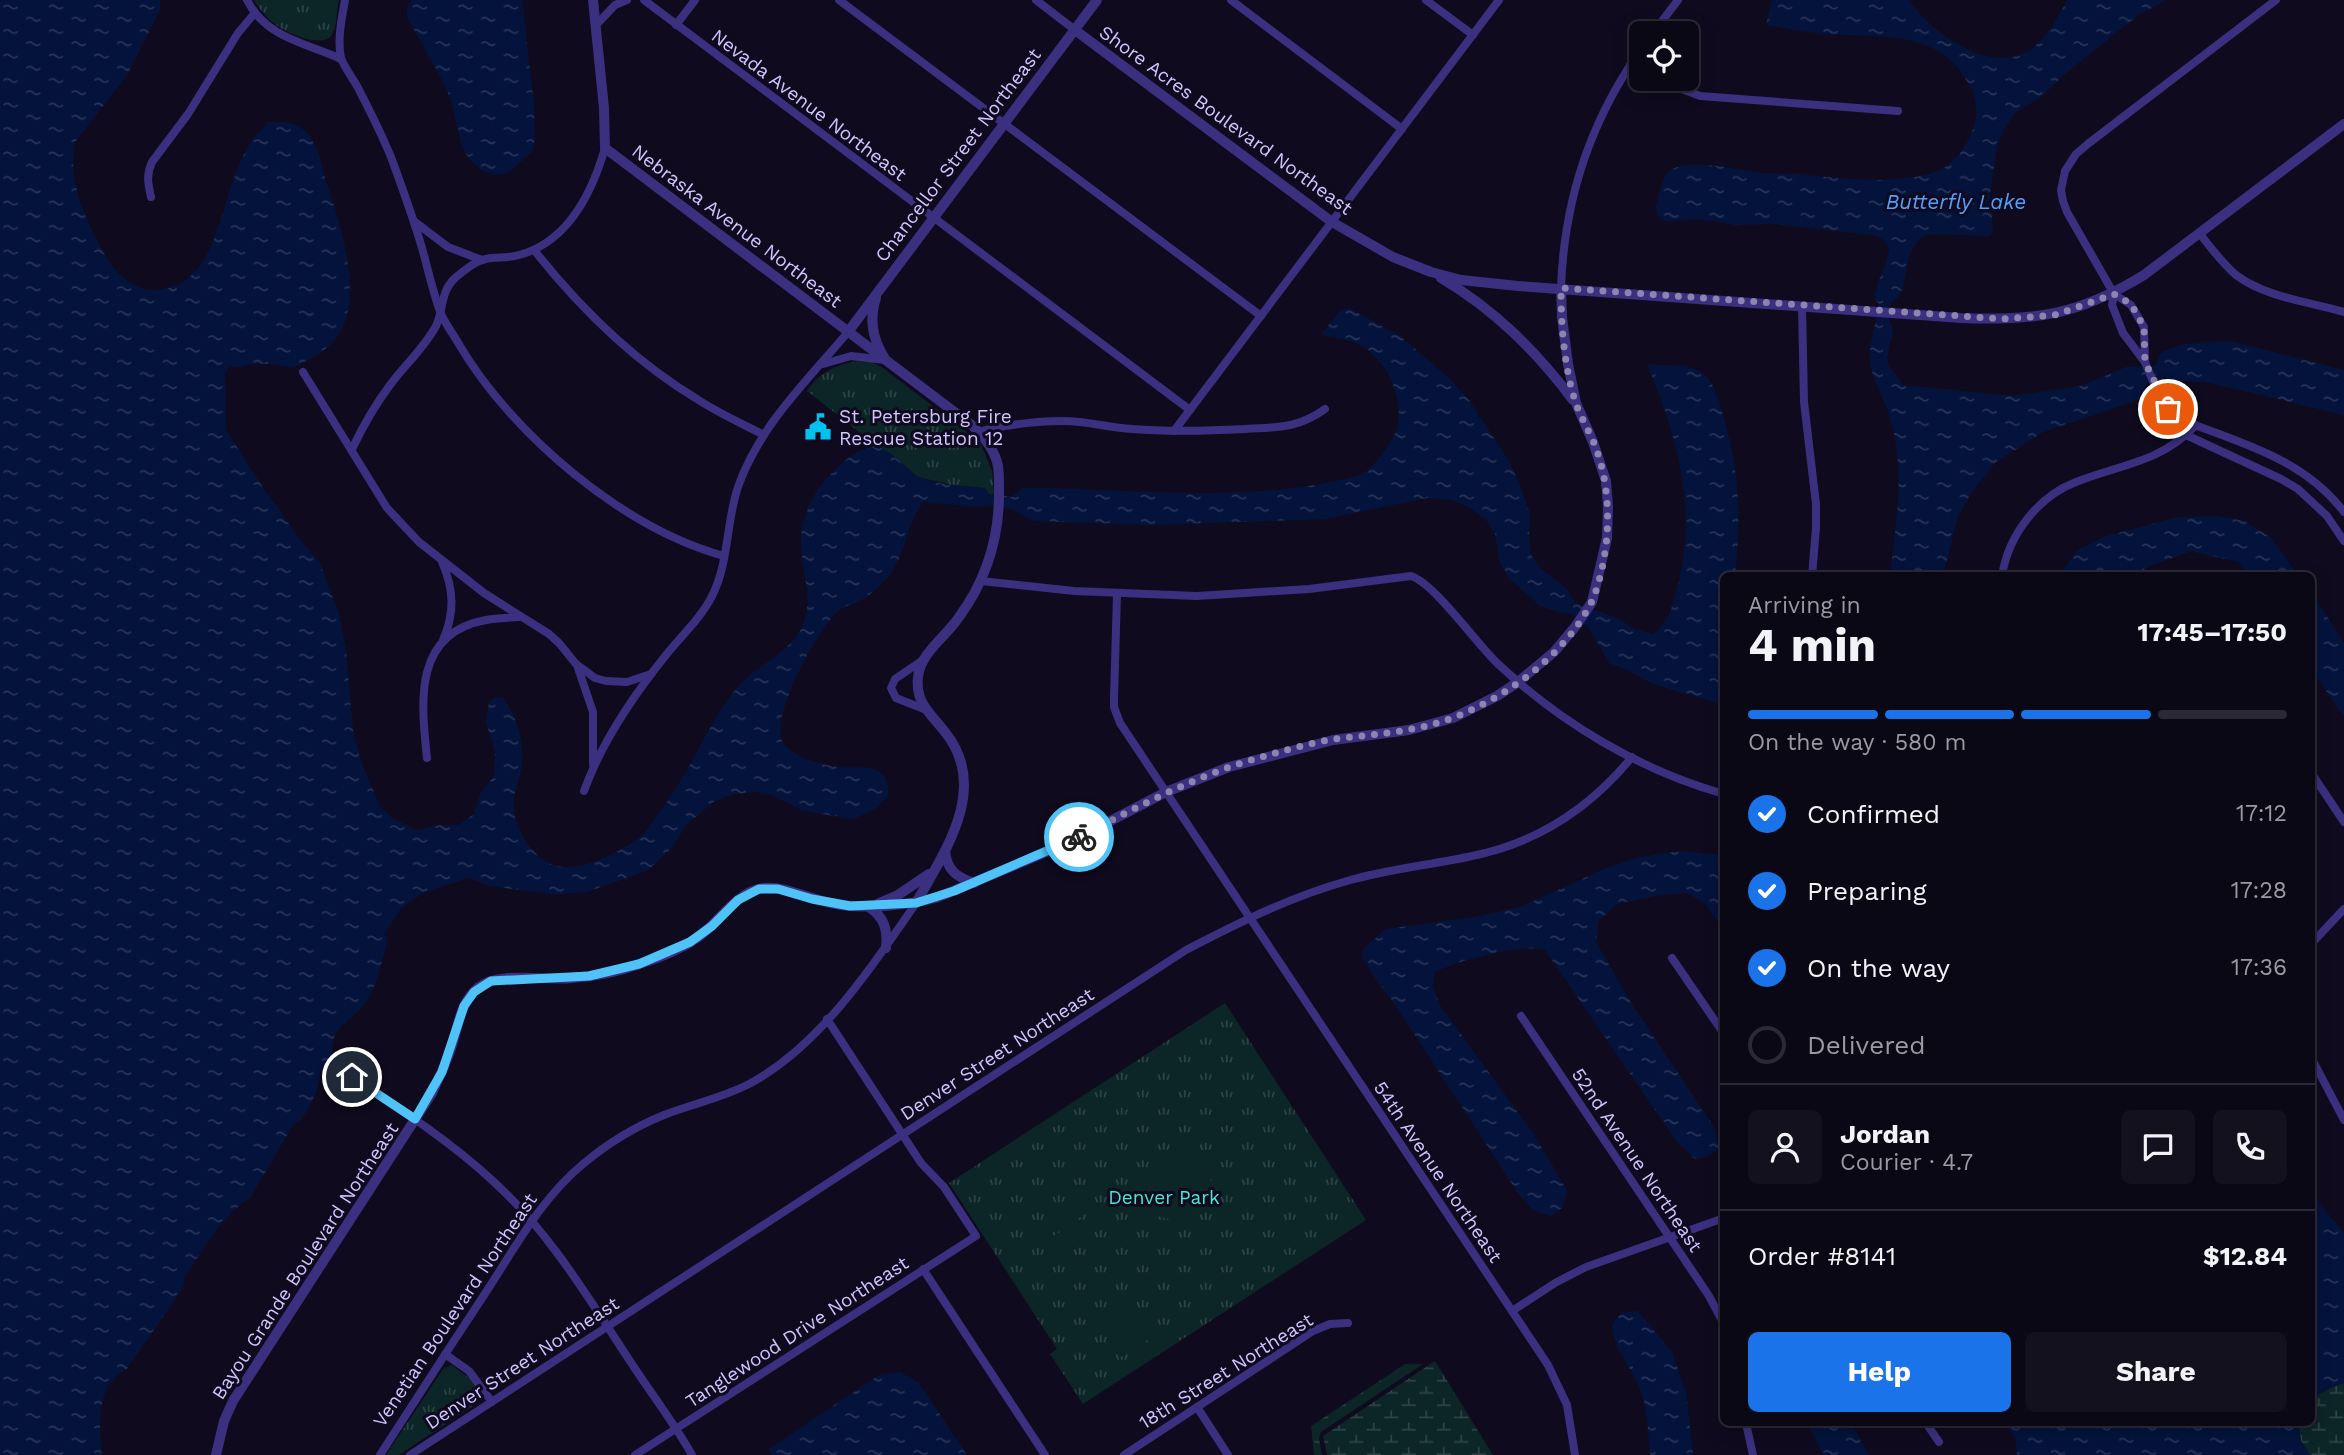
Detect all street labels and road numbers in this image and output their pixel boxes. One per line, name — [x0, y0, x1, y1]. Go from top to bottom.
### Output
street label: Shore Acres Boulevard Northeast — [1095, 20, 1357, 220]
street label: Nevada Avenue Northeast — [707, 24, 911, 186]
street label: Chancellor Street Northeast — [870, 44, 1046, 266]
street label: Nebraska Avenue Northeast — [627, 139, 847, 313]
street label: Denver Street Northeast — [896, 983, 1098, 1125]
street label: 52nd Avenue Northeast — [1567, 1064, 1707, 1256]
street label: 54th Avenue Northeast — [1369, 1077, 1507, 1267]
street label: Bayou Grande Boulevard Northeast — [207, 1118, 403, 1404]
street label: Venetian Boulevard Northeast — [368, 1189, 542, 1431]
street label: Tanglewood Drive Northeast — [681, 1251, 913, 1413]
street label: Denver Street Northeast — [421, 1292, 623, 1434]
street label: 18th Street Northeast — [1135, 1308, 1317, 1434]

